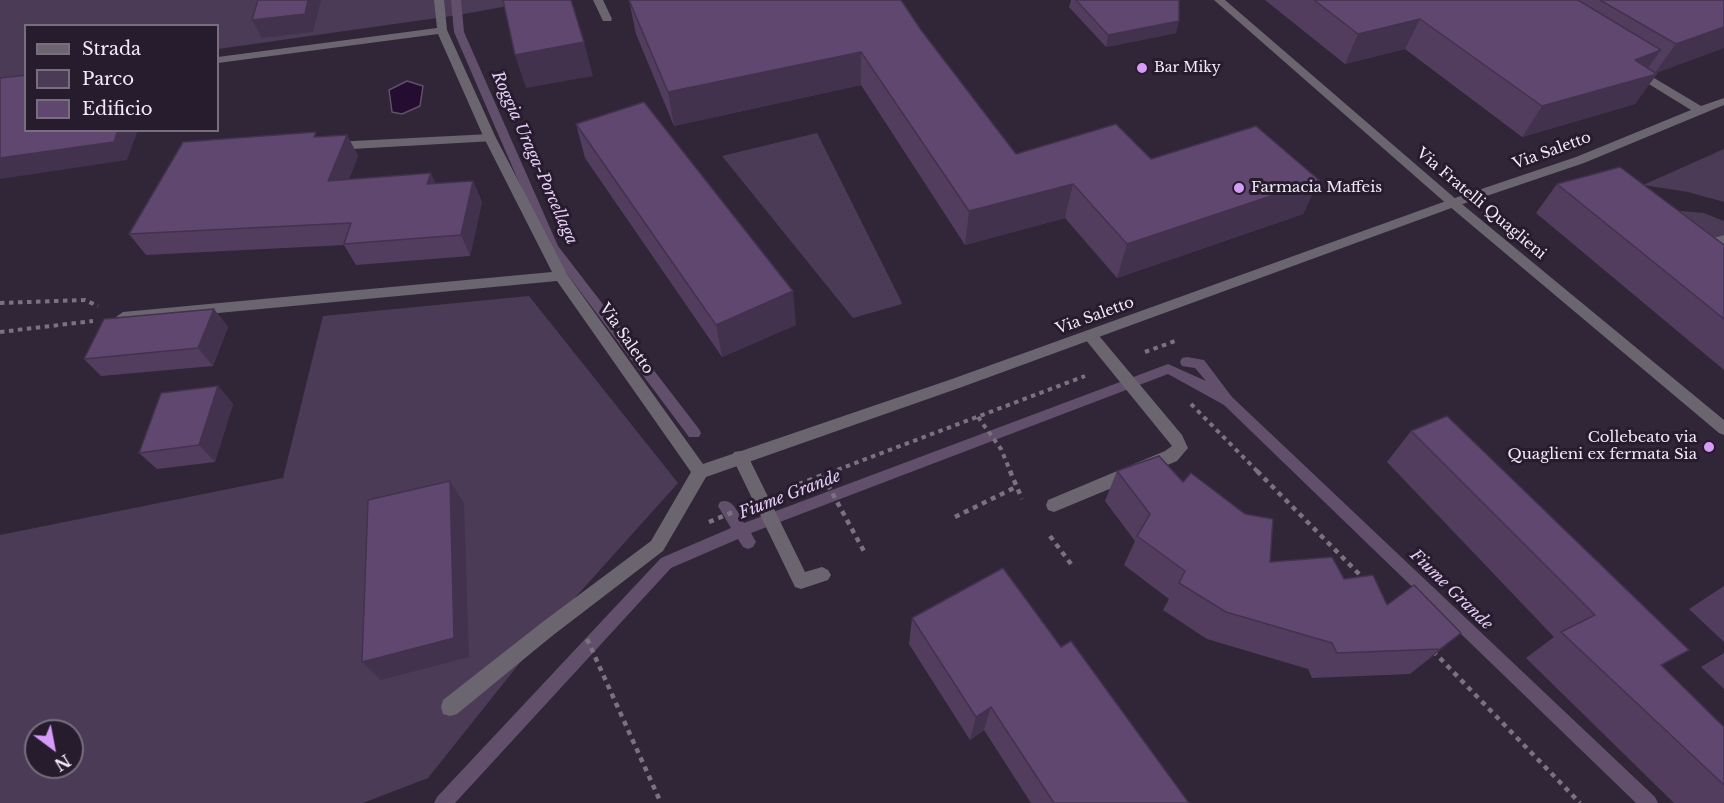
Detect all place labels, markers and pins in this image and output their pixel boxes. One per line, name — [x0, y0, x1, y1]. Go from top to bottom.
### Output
place label: Bar Miky — [1154, 60, 1221, 76]
marker: Bar Miky — [1135, 61, 1149, 75]
place label: Farmacia Maffeis — [1251, 179, 1382, 197]
marker: Farmacia Maffeis — [1232, 181, 1246, 195]
place label: Collebeato via Quaglieni ex fermata Sia — [1508, 429, 1697, 464]
marker: Collebeato via Quaglieni ex fermata Sia — [1702, 440, 1716, 454]

